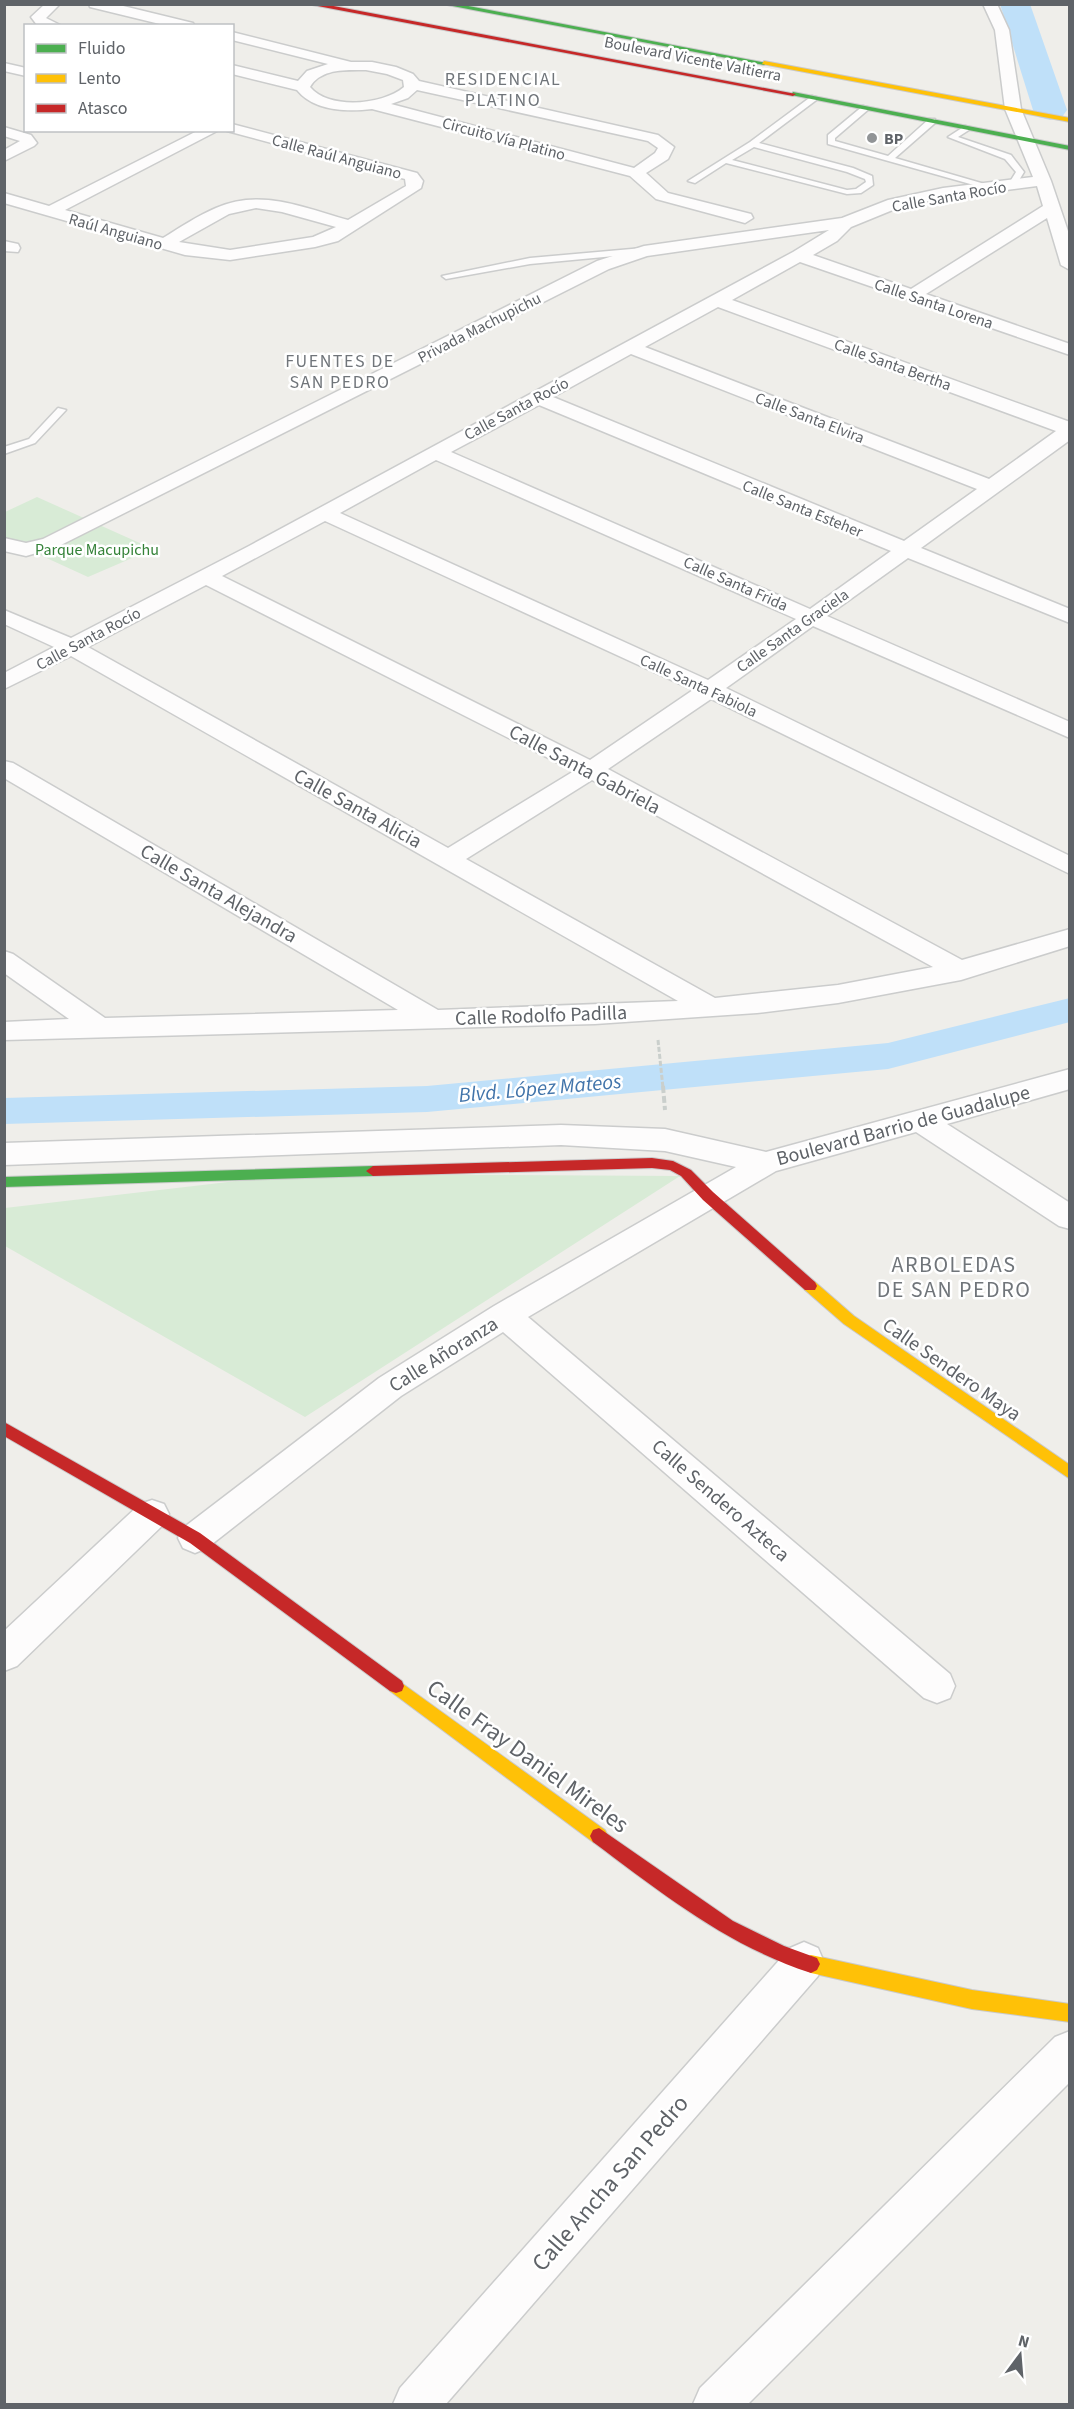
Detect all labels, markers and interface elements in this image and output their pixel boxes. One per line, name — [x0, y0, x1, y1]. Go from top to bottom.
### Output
legend — [24, 24, 234, 132]
street label: Boulevard Vicente Valtierra — [602, 31, 783, 87]
text: Fluido — [78, 36, 125, 61]
text: Lento — [78, 66, 121, 91]
district label: RESIDENCIAL PLATINO — [445, 67, 561, 113]
text: Atasco — [78, 96, 127, 121]
street label: Circuito Vía Platino — [440, 112, 568, 166]
place label: BP — [884, 128, 903, 150]
street label: Calle Raúl Anguiano — [270, 129, 404, 185]
marker: BP — [865, 131, 879, 145]
street label: Calle Santa Rocío — [890, 176, 1008, 218]
street label: Raúl Anguiano — [66, 208, 165, 256]
street label: Calle Santa Lorena — [871, 273, 996, 335]
street label: Privada Machupichu — [414, 287, 545, 369]
street label: Calle Santa Bertha — [831, 334, 954, 396]
district label: FUENTES DE SAN PEDRO — [285, 349, 395, 395]
street label: Calle Santa Rocío — [460, 372, 573, 446]
street label: Calle Santa Elvira — [752, 387, 867, 449]
street label: Calle Santa Esteher — [739, 475, 867, 543]
park label: Parque Macupichu — [35, 539, 159, 561]
street label: Calle Santa Frida — [680, 551, 791, 617]
street label: Calle Santa Graciela — [732, 584, 853, 678]
street label: Calle Santa Rocío — [32, 602, 145, 676]
street label: Calle Santa Fabiola — [636, 649, 761, 723]
street label: Calle Santa Gabriela — [504, 718, 665, 822]
street label: Calle Santa Alicia — [288, 762, 427, 856]
street label: Calle Santa Alejandra — [135, 837, 302, 950]
street label: Calle Rodolfo Padilla — [455, 999, 627, 1033]
water label: Blvd. López Mateos — [457, 1066, 623, 1110]
street label: Boulevard Barrio de Guadalupe — [773, 1079, 1033, 1173]
district label: ARBOLEDAS DE SAN PEDRO — [877, 1249, 1031, 1306]
street label: Calle Añoranza — [384, 1310, 503, 1400]
street label: Calle Sendero Maya — [876, 1311, 1026, 1428]
street label: Calle Sendero Azteca — [645, 1433, 795, 1569]
street label: Calle Fray Daniel Mireles — [419, 1671, 636, 1842]
street label: Calle Ancha San Pedro — [524, 2087, 697, 2279]
north arrow — [990, 2325, 1050, 2385]
text: N — [1016, 2330, 1032, 2354]

